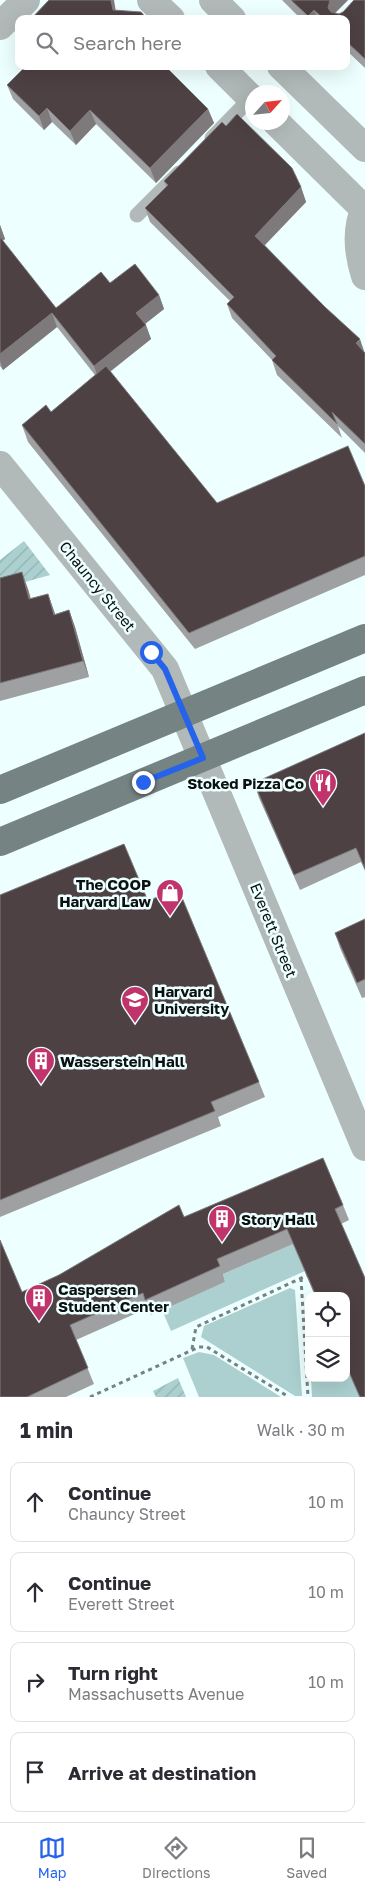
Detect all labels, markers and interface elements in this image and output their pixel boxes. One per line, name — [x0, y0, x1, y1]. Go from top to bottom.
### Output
search box — [15, 15, 350, 70]
icon: search — [33, 29, 61, 57]
text: Search here — [73, 31, 182, 54]
north arrow — [245, 85, 290, 130]
street label: Chauncy Street — [56, 537, 140, 635]
route start — [140, 641, 163, 664]
restaurant icon: Stoked Pizza Co — [308, 768, 338, 807]
route end — [132, 771, 155, 794]
place label: Stoked Pizza Co — [187, 774, 304, 792]
place label: The COOP Harvard Law — [59, 875, 152, 910]
shop icon: The COOP Harvard Law — [155, 878, 185, 917]
street label: Everett Street — [247, 880, 301, 980]
place label: Harvard University — [154, 982, 229, 1017]
school or university icon: Harvard University — [120, 985, 150, 1024]
building icon: Wasserstein Hall — [26, 1046, 56, 1085]
place label: Wasserstein Hall — [60, 1052, 185, 1070]
building icon: Story Hall — [207, 1204, 237, 1243]
place label: Story Hall — [241, 1210, 315, 1228]
place label: Caspersen Student Center — [58, 1280, 169, 1315]
building icon: Caspersen Student Center — [24, 1283, 54, 1322]
map controls — [305, 1292, 350, 1382]
button: locate — [305, 1292, 350, 1337]
button: layers — [305, 1337, 350, 1382]
text: 1 min — [20, 1417, 73, 1443]
text: Walk · 30 m — [257, 1420, 345, 1440]
text: Continue — [68, 1481, 151, 1504]
icon: ahead — [21, 1488, 49, 1516]
text: 10 m — [308, 1492, 344, 1512]
text: Chauncy Street — [68, 1504, 186, 1524]
text: Continue — [68, 1571, 151, 1594]
icon: ahead — [21, 1578, 49, 1606]
text: 10 m — [308, 1582, 344, 1602]
text: Everett Street — [68, 1594, 175, 1614]
text: Turn right — [68, 1661, 158, 1684]
icon: right — [21, 1668, 49, 1696]
text: 10 m — [308, 1672, 344, 1692]
text: Massachusetts Avenue — [68, 1684, 244, 1704]
icon: arrive — [21, 1758, 49, 1786]
text: Arrive at destination — [68, 1761, 256, 1784]
tab: Map — [38, 1834, 66, 1881]
tab: Directions — [142, 1834, 211, 1881]
tab: Saved — [286, 1834, 327, 1881]

